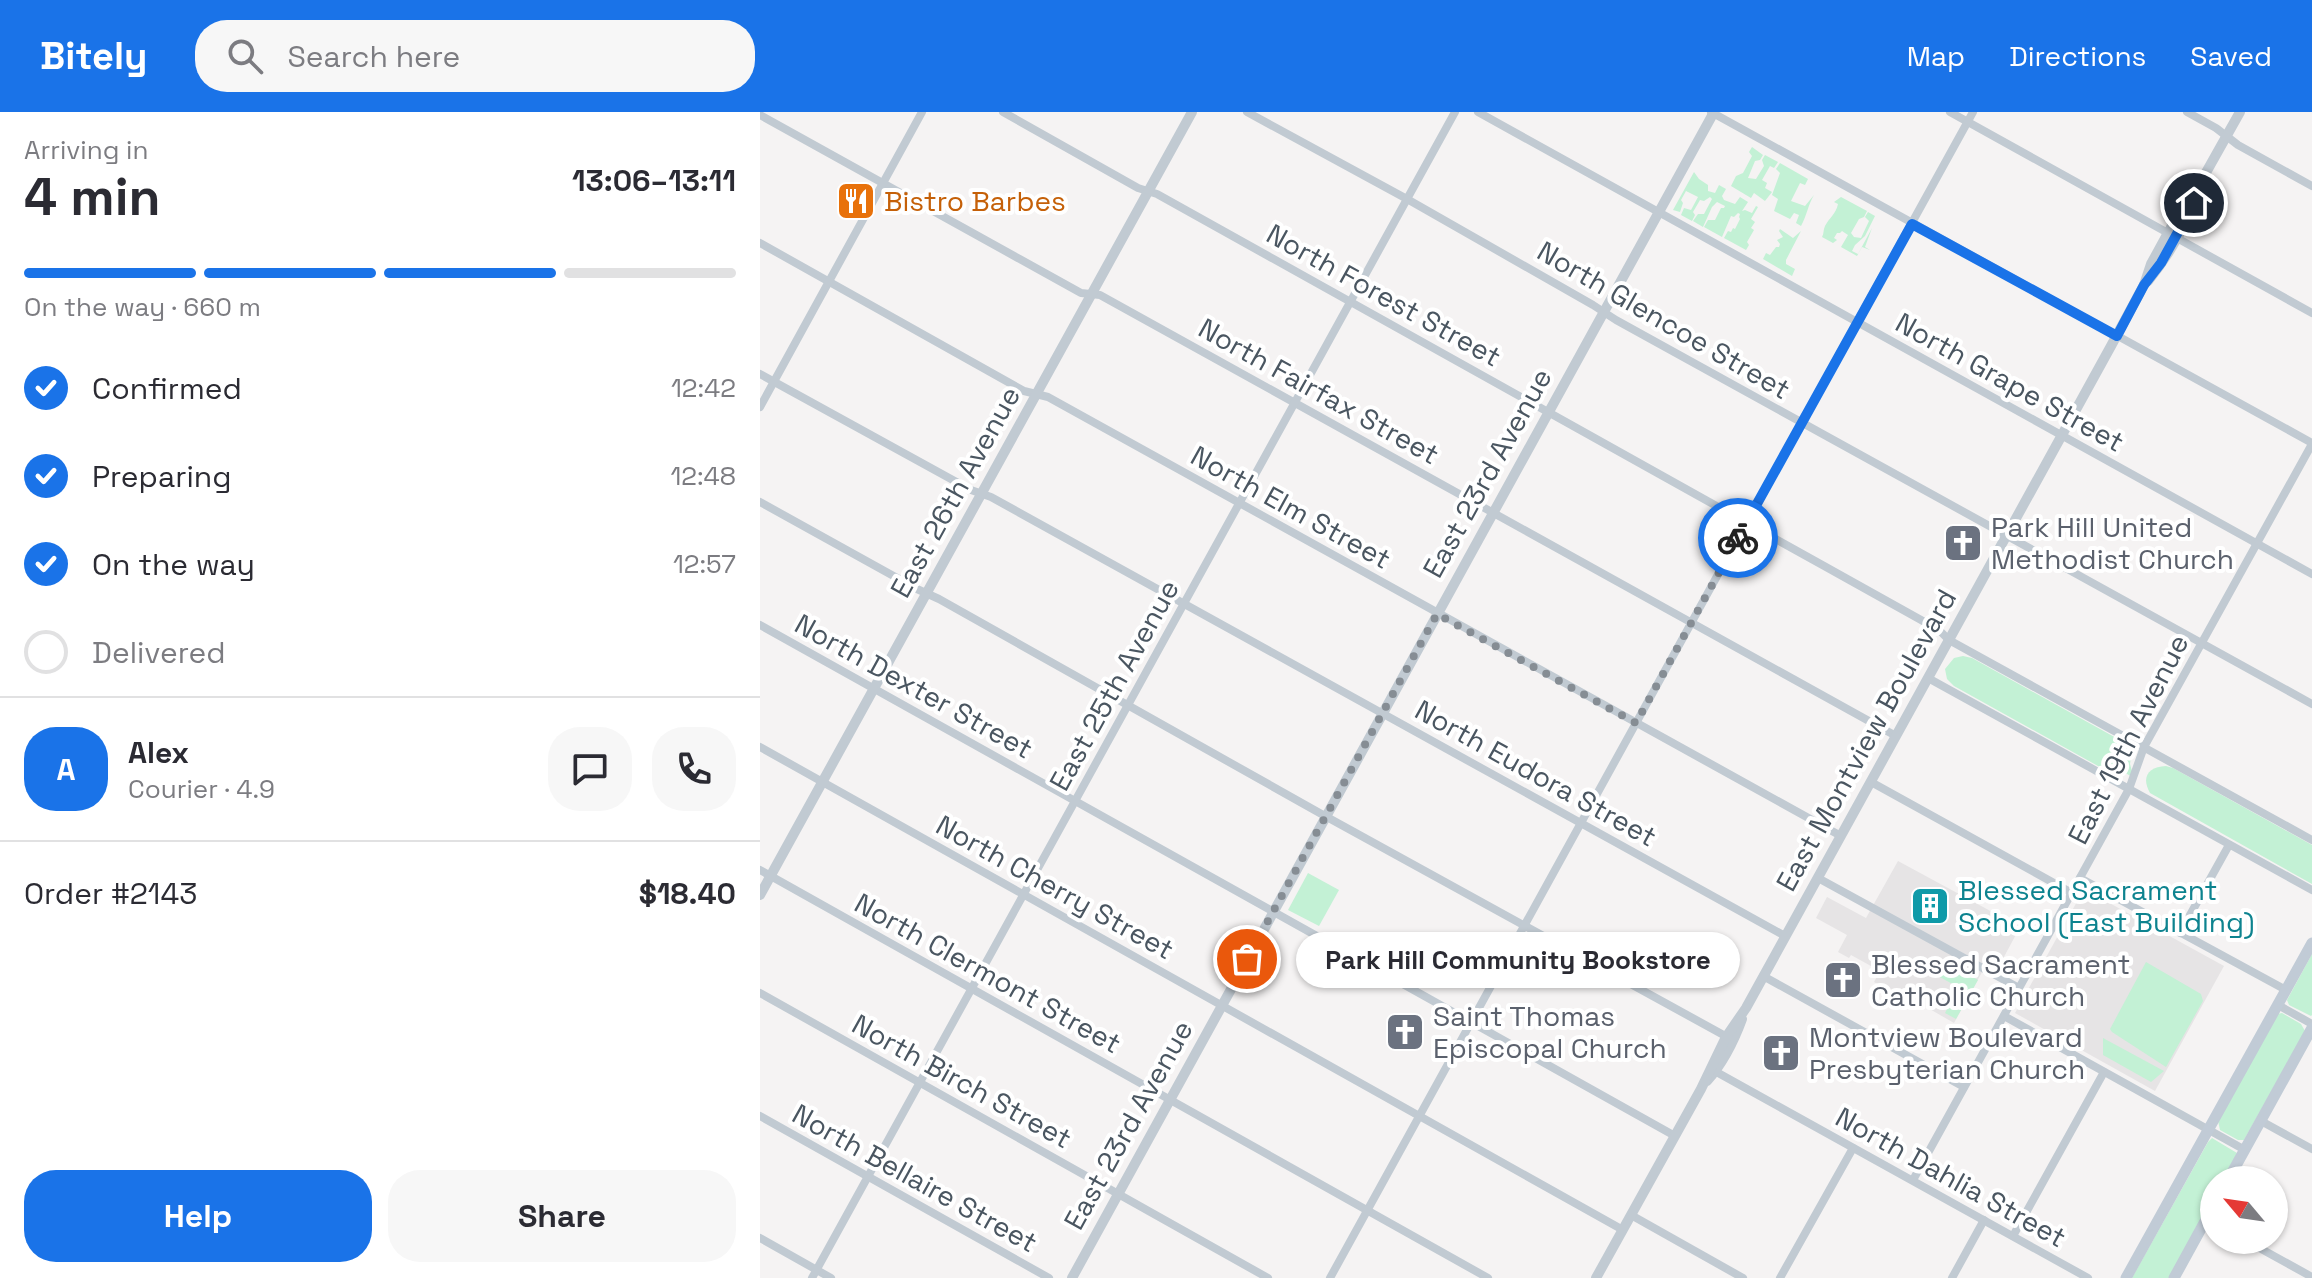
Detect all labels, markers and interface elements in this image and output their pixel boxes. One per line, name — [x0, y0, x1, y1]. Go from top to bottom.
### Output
search box — [195, 20, 755, 92]
text: Bitely — [40, 32, 147, 80]
icon: search — [223, 34, 267, 78]
text: Search here — [287, 37, 460, 76]
text: Map — [1907, 38, 1965, 74]
text: Directions — [2009, 38, 2146, 74]
text: Saved — [2190, 38, 2272, 74]
text: Arriving in — [24, 133, 148, 167]
text: 13:06–13:11 — [572, 161, 736, 200]
text: 4 min — [24, 164, 161, 230]
pin — [2160, 169, 2228, 237]
restaurant icon: Bistro Barbes — [835, 180, 877, 222]
icon: home — [2172, 181, 2216, 225]
place label: Bistro Barbes — [884, 183, 1066, 219]
street label: North Forest Street — [1260, 216, 1508, 374]
street label: North Glencoe Street — [1531, 233, 1797, 407]
text: On the way · 660 m — [24, 290, 261, 324]
street label: North Grape Street — [1889, 304, 2131, 460]
street label: North Fairfax Street — [1192, 310, 1446, 472]
street label: East 23rd Avenue — [1415, 362, 1559, 584]
icon: check — [24, 366, 68, 410]
text: Confirmed — [92, 369, 242, 408]
text: 12:42 — [671, 371, 736, 405]
street label: East 26th Avenue — [882, 380, 1028, 604]
street label: North Elm Street — [1185, 437, 1397, 577]
icon: check — [24, 454, 68, 498]
text: Preparing — [92, 457, 231, 496]
text: 12:48 — [670, 459, 736, 493]
courier — [1698, 498, 1778, 578]
place label: Park Hill United Methodist Church — [1991, 509, 2234, 577]
icon: bike — [1716, 516, 1760, 560]
church icon: Park Hill United Methodist Church — [1942, 522, 1984, 564]
icon: check — [24, 542, 68, 586]
text: On the way — [92, 545, 255, 584]
text: 12:57 — [673, 547, 736, 581]
street label: East 25th Avenue — [1041, 573, 1187, 797]
street label: East Montview Boulevard — [1768, 583, 1964, 897]
street label: North Dexter Street — [789, 606, 1039, 766]
street label: East 19th Avenue — [2060, 628, 2196, 850]
text: Delivered — [92, 633, 226, 672]
street label: North Eudora Street — [1409, 692, 1663, 854]
button: chat — [548, 727, 632, 811]
button: phone — [652, 727, 736, 811]
text: Alex — [128, 733, 189, 772]
text: A — [56, 750, 76, 789]
text: Courier · 4.9 — [128, 772, 275, 806]
street label: North Cherry Street — [930, 807, 1180, 967]
place label: Blessed Sacrament School (East Building) — [1958, 872, 2255, 940]
text: Order #2143 — [24, 874, 197, 913]
text: $18.40 — [639, 874, 736, 913]
street label: North Clermont Street — [848, 885, 1128, 1061]
building icon: Blessed Sacrament School (East Building) — [1909, 885, 1951, 927]
pin — [1213, 925, 1281, 993]
callout: Park Hill Community Bookstore — [1295, 931, 1739, 987]
icon: bag — [1225, 937, 1269, 981]
text: Park Hill Community Bookstore — [1325, 943, 1711, 977]
place label: Blessed Sacrament Catholic Church — [1871, 946, 2130, 1014]
church icon: Blessed Sacrament Catholic Church — [1822, 959, 1864, 1001]
place label: Saint Thomas Episcopal Church — [1433, 998, 1667, 1066]
street label: North Birch Street — [846, 1006, 1078, 1156]
church icon: Saint Thomas Episcopal Church — [1384, 1011, 1426, 1053]
street label: East 23rd Avenue — [1056, 1014, 1200, 1236]
place label: Montview Boulevard Presbyterian Church — [1809, 1019, 2085, 1087]
church icon: Montview Boulevard Presbyterian Church — [1760, 1032, 1802, 1074]
street label: North Bellaire Street — [786, 1096, 1044, 1260]
street label: North Dahlia Street — [1829, 1099, 2073, 1255]
north arrow — [2200, 1166, 2288, 1254]
map controls — [2200, 1166, 2288, 1254]
button: Help — [24, 1170, 372, 1262]
button: Share — [388, 1170, 736, 1262]

